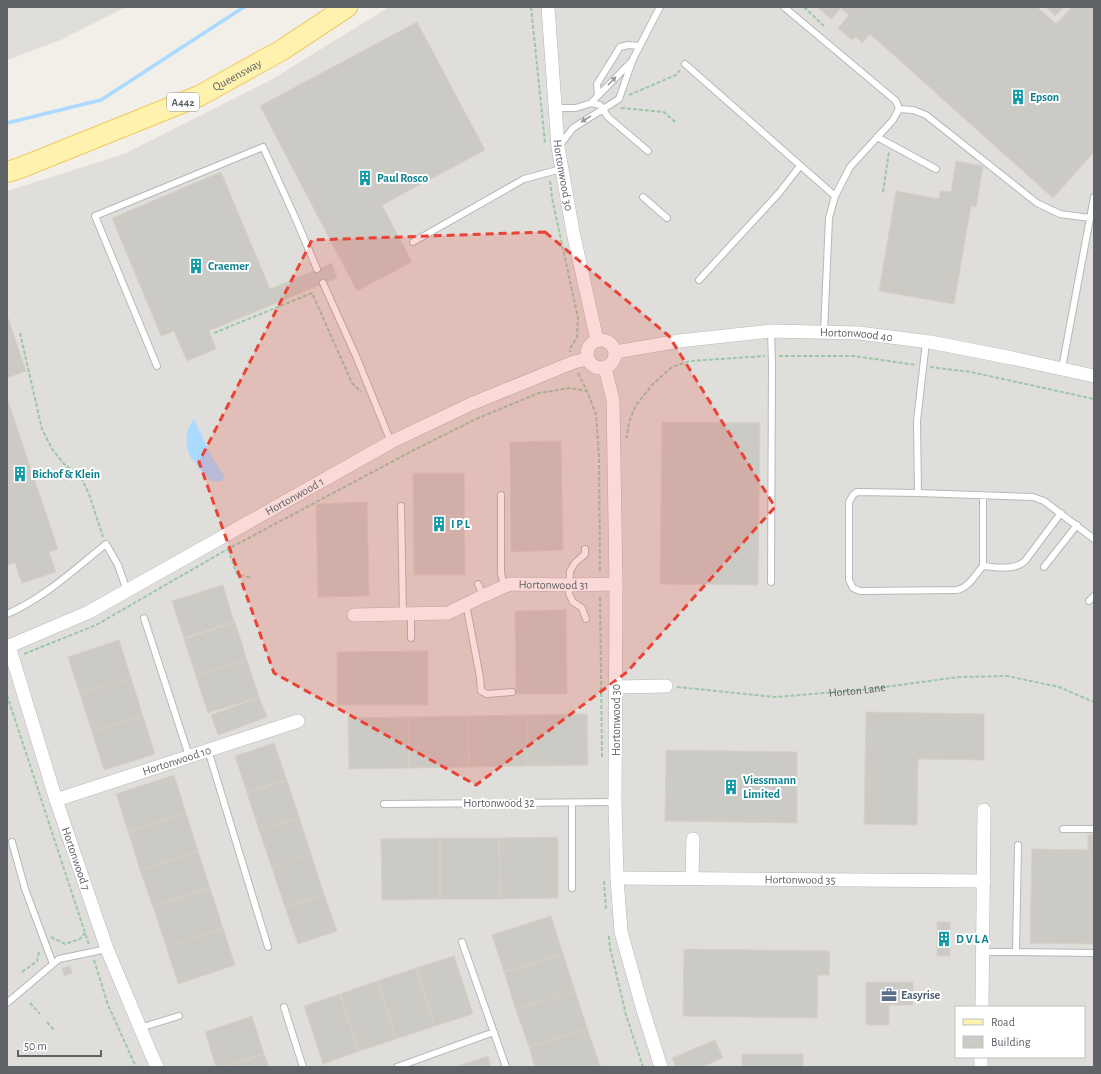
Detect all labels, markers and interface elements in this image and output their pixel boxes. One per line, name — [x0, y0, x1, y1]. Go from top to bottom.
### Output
street label: Queensway — [211, 57, 264, 94]
one-way arrow — [607, 76, 617, 86]
building icon: Epson — [1009, 88, 1027, 106]
place label: Epson — [1030, 91, 1059, 103]
road number: A442 — [167, 93, 199, 111]
one-way arrow — [580, 116, 592, 123]
street label: Hortonwood 30 — [551, 139, 575, 212]
building icon: Paul Rosco — [356, 169, 374, 187]
place label: Paul Rosco — [377, 172, 428, 184]
building icon: Craemer — [187, 257, 205, 275]
place label: Craemer — [208, 260, 250, 272]
street label: Hortonwood 40 — [820, 326, 894, 343]
building icon: Bichof & Klein — [11, 465, 29, 483]
place label: Bichof & Klein — [32, 468, 100, 480]
street label: Hortonwood 1 — [263, 475, 326, 518]
building icon: I P L — [430, 515, 448, 533]
place label: I P L — [451, 518, 471, 530]
street label: Hortonwood 31 — [518, 578, 589, 591]
street label: Horton Lane — [828, 681, 887, 699]
street label: Hortonwood 30 — [610, 684, 622, 756]
street label: Hortonwood 10 — [141, 744, 213, 777]
place label: Viessmann Limited — [743, 774, 796, 800]
building icon: Viessmann Limited — [722, 778, 740, 796]
street label: Hortonwood 32 — [463, 797, 535, 809]
street label: Hortonwood 7 — [60, 825, 92, 892]
street label: Hortonwood 35 — [764, 873, 836, 886]
building icon: D V L A — [935, 930, 953, 948]
place label: D V L A — [956, 933, 990, 945]
office icon: Easyrise — [880, 986, 898, 1004]
place label: Easyrise — [901, 989, 941, 1002]
legend — [955, 1006, 1085, 1058]
text: Road — [991, 1016, 1015, 1028]
scale bar — [18, 1032, 101, 1058]
text: Building — [991, 1036, 1031, 1048]
text: 50 m — [24, 1040, 47, 1052]

